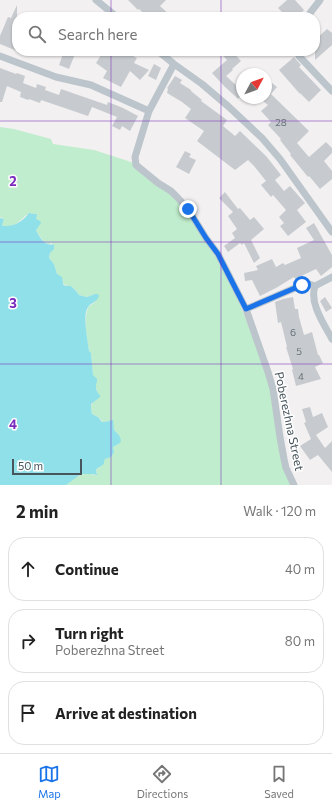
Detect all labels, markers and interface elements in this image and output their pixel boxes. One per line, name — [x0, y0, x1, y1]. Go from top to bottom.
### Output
search box — [12, 12, 320, 56]
icon: search — [26, 23, 48, 45]
text: Search here — [58, 25, 137, 43]
north arrow — [236, 68, 272, 104]
house number: 28 — [275, 116, 287, 128]
text: 2 — [9, 173, 17, 189]
route end — [179, 200, 197, 218]
route start — [293, 276, 311, 294]
text: 3 — [9, 295, 17, 311]
house number: 6 — [290, 326, 296, 338]
house number: 5 — [296, 345, 302, 357]
street label: Poberezhna Street — [273, 370, 307, 472]
house number: 4 — [298, 370, 304, 382]
text: 4 — [9, 416, 17, 432]
scale bar — [12, 457, 82, 476]
text: 50 m — [18, 459, 43, 472]
text: 2 min — [16, 501, 58, 522]
text: Walk · 120 m — [243, 503, 316, 519]
icon: ahead — [17, 558, 39, 580]
text: Continue — [55, 560, 119, 578]
text: 40 m — [285, 561, 315, 577]
text: Turn right — [55, 624, 124, 642]
icon: right — [17, 630, 39, 652]
text: 80 m — [285, 633, 315, 649]
text: Poberezhna Street — [55, 642, 164, 658]
icon: arrive — [17, 702, 39, 724]
text: Arrive at destination — [55, 704, 197, 722]
tab: Map — [38, 763, 61, 800]
tab: Directions — [137, 763, 188, 800]
tab: Saved — [264, 763, 294, 800]

